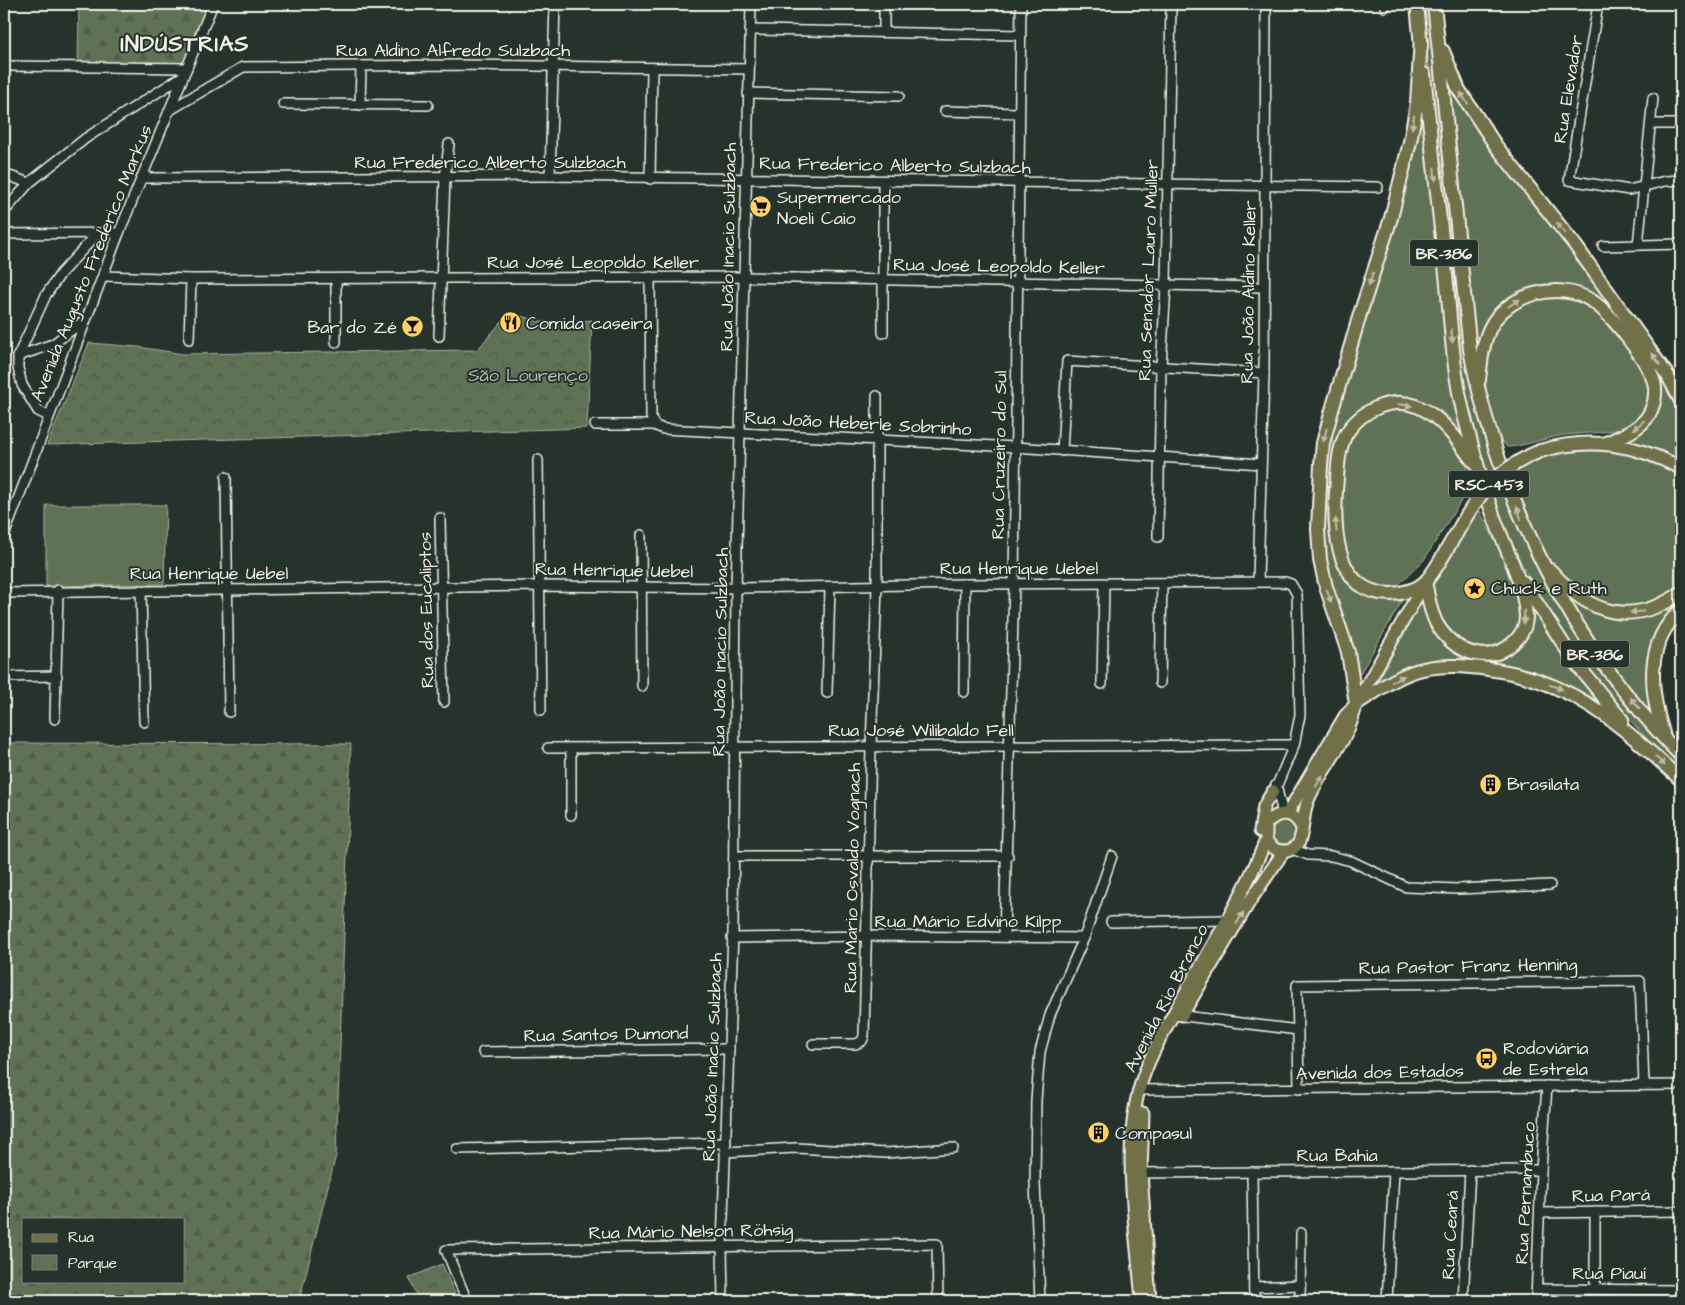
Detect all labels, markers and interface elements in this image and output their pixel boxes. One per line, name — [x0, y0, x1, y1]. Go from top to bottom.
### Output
district label: INDÚSTRIAS — [121, 29, 249, 60]
street label: Rua Elevador — [1548, 33, 1589, 145]
street label: Rua Aldino Alfredo Sulzbach — [336, 38, 570, 63]
one-way arrow — [1459, 91, 1469, 104]
one-way arrow — [1409, 115, 1417, 131]
street label: Avenida Augusto Frederico Markus — [24, 121, 159, 406]
street label: Rua João Inacio Sulzbach — [714, 142, 743, 352]
street label: Rua Frederico Alberto Sulzbach — [354, 150, 626, 175]
street label: Rua Frederico Alberto Sulzbach — [759, 151, 1031, 180]
street label: Rua Senador Lauro Muller — [1132, 159, 1165, 381]
one-way arrow — [1431, 167, 1439, 183]
place label: Supermercado Noeli Caio — [777, 185, 901, 231]
supermarket icon: Supermercado Noeli Caio — [749, 195, 773, 219]
street label: Rua João Aldino Keller — [1234, 200, 1263, 384]
one-way arrow — [1555, 222, 1566, 235]
road number: BR-386 — [1410, 240, 1478, 266]
street label: Rua José Leopoldo Keller — [487, 250, 699, 275]
street label: Rua José Leopoldo Keller — [893, 252, 1105, 281]
one-way arrow — [1367, 272, 1375, 287]
one-way arrow — [1507, 299, 1521, 308]
restaurant icon: Comida caseira — [498, 311, 522, 335]
place label: Comida caseira — [526, 311, 652, 336]
place label: Bar do Zé — [307, 315, 397, 340]
bar icon: Bar do Zé — [401, 315, 425, 339]
one-way arrow — [1448, 328, 1456, 344]
one-way arrow — [1651, 353, 1661, 366]
park label: São Lourenço — [468, 363, 588, 388]
street label: Rua Cruzeiro do Sul — [986, 370, 1013, 540]
one-way arrow — [1398, 401, 1414, 409]
street label: Rua João Heberle Sobrinho — [744, 405, 972, 442]
one-way arrow — [1633, 419, 1646, 430]
one-way arrow — [1321, 428, 1329, 443]
road number: RSC-453 — [1449, 470, 1529, 498]
one-way arrow — [1515, 506, 1522, 521]
one-way arrow — [1332, 516, 1340, 532]
street label: Rua dos Eucaliptos — [413, 532, 440, 688]
street label: Rua João Inacio Sulzbach — [706, 547, 735, 757]
street label: Rua Henrique Uebel — [940, 556, 1098, 581]
street label: Rua Henrique Uebel — [535, 557, 694, 584]
street label: Rua Henrique Uebel — [130, 561, 288, 586]
place icon: Chuck e Ruth — [1463, 576, 1487, 600]
place label: Chuck e Ruth — [1491, 576, 1607, 601]
one-way arrow — [1325, 589, 1333, 604]
one-way arrow — [1629, 608, 1645, 616]
one-way arrow — [1520, 609, 1528, 625]
road number: BR-386 — [1561, 641, 1629, 668]
one-way arrow — [1391, 675, 1406, 683]
one-way arrow — [1549, 683, 1563, 691]
one-way arrow — [1629, 697, 1640, 710]
street label: Rua José Wilibaldo Fell — [828, 718, 1014, 743]
one-way arrow — [1654, 755, 1666, 767]
street label: Rua Mario Osvaldo Vognach — [838, 762, 868, 993]
building icon: Brasilata — [1479, 772, 1503, 796]
place label: Brasilata — [1507, 772, 1579, 797]
one-way arrow — [1315, 775, 1324, 788]
street label: Rua Mário Edvino Kilpp — [874, 909, 1062, 934]
one-way arrow — [1236, 911, 1245, 924]
street label: Avenida Rio Branco — [1118, 920, 1215, 1077]
street label: Rua João Inacio Sulzbach — [696, 952, 729, 1162]
street label: Rua Pastor Franz Henning — [1358, 952, 1578, 982]
street label: Rua Santos Dumond — [523, 1021, 689, 1048]
place label: Rodoviária de Estrela — [1503, 1036, 1588, 1082]
bus stop icon: Rodoviária de Estrela — [1475, 1046, 1499, 1070]
street label: Avenida dos Estados — [1296, 1059, 1464, 1086]
building icon: Compasul — [1087, 1121, 1111, 1145]
place label: Compasul — [1115, 1121, 1192, 1146]
street label: Rua Pernambuco — [1509, 1121, 1542, 1265]
street label: Rua Bahia — [1296, 1143, 1378, 1168]
street label: Rua Pará — [1572, 1182, 1650, 1209]
street label: Rua Ceará — [1436, 1190, 1465, 1280]
street label: Rua Mário Nelson Röhsig — [589, 1217, 793, 1247]
legend — [22, 1218, 185, 1282]
text: Rua — [68, 1227, 94, 1248]
text: Parque — [68, 1253, 117, 1274]
street label: Rua Piauí — [1572, 1261, 1646, 1286]

